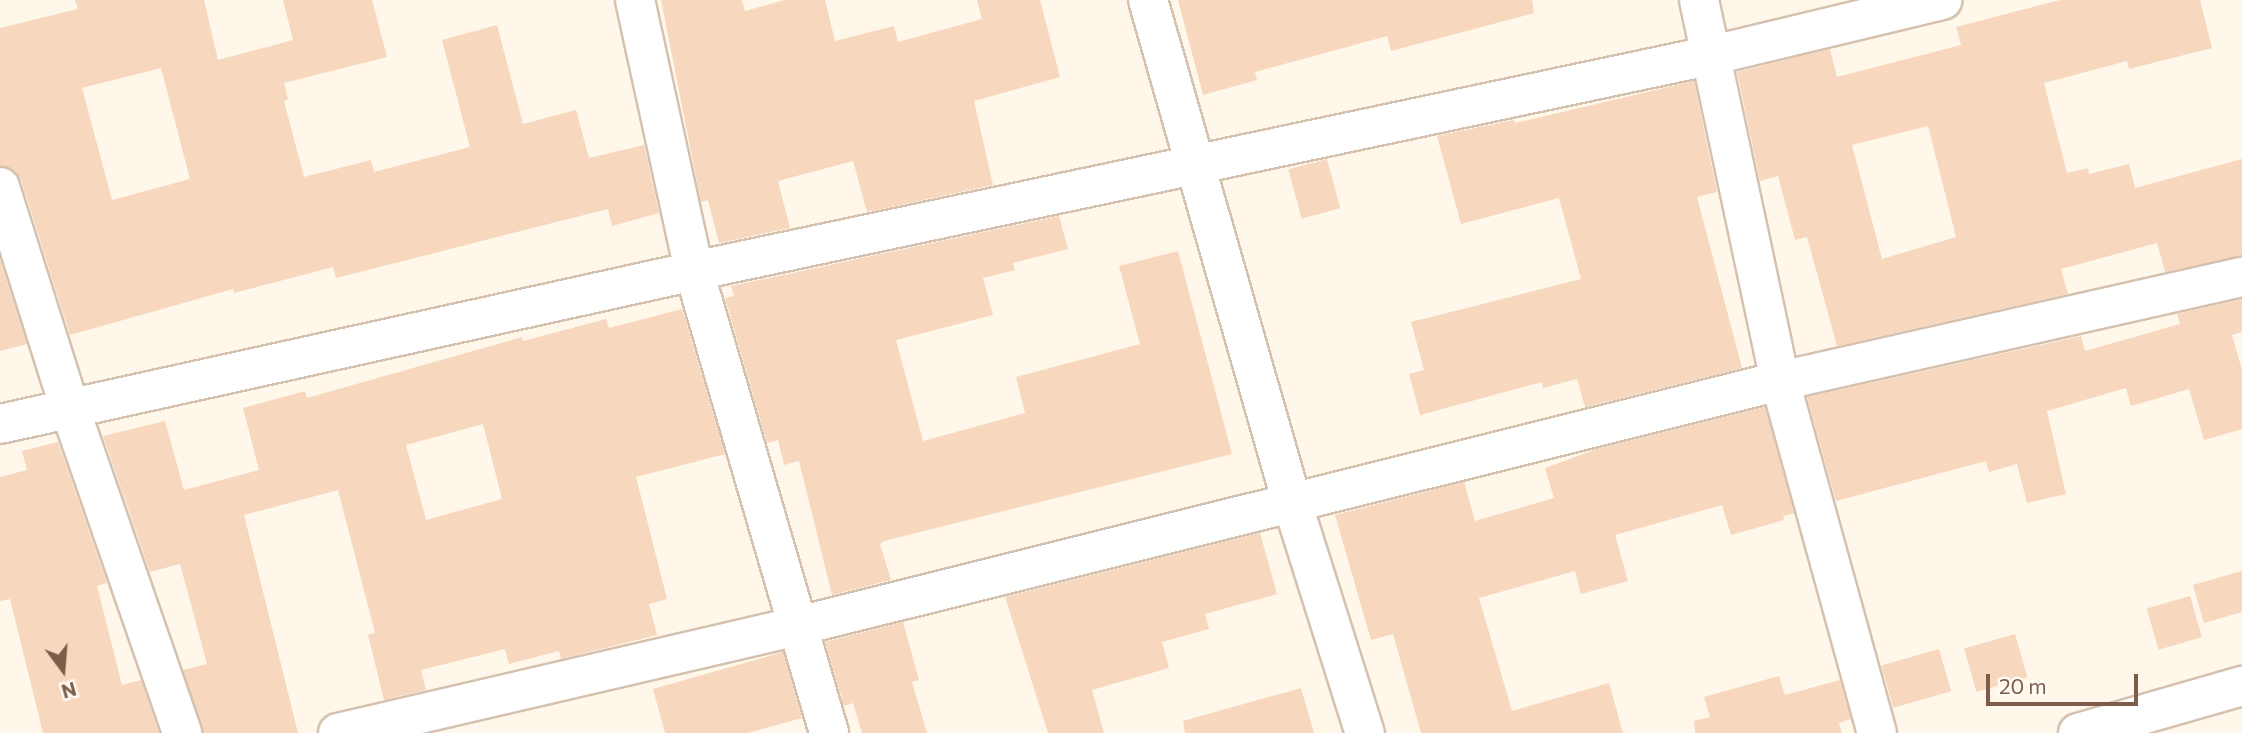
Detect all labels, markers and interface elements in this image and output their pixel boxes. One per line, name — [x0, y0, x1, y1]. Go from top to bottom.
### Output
north arrow — [28, 635, 98, 705]
scale bar — [1990, 660, 2142, 704]
text: 20 m — [1999, 673, 2047, 698]
text: N — [59, 678, 79, 704]

